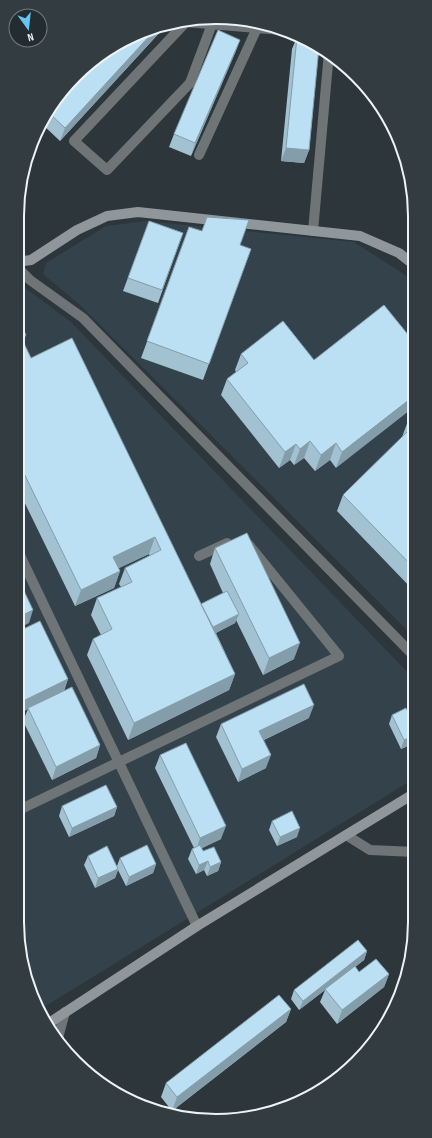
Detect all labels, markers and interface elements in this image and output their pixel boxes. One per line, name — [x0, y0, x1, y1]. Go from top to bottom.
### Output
north arrow — [8, 8, 48, 48]
text: N — [26, 30, 35, 44]

